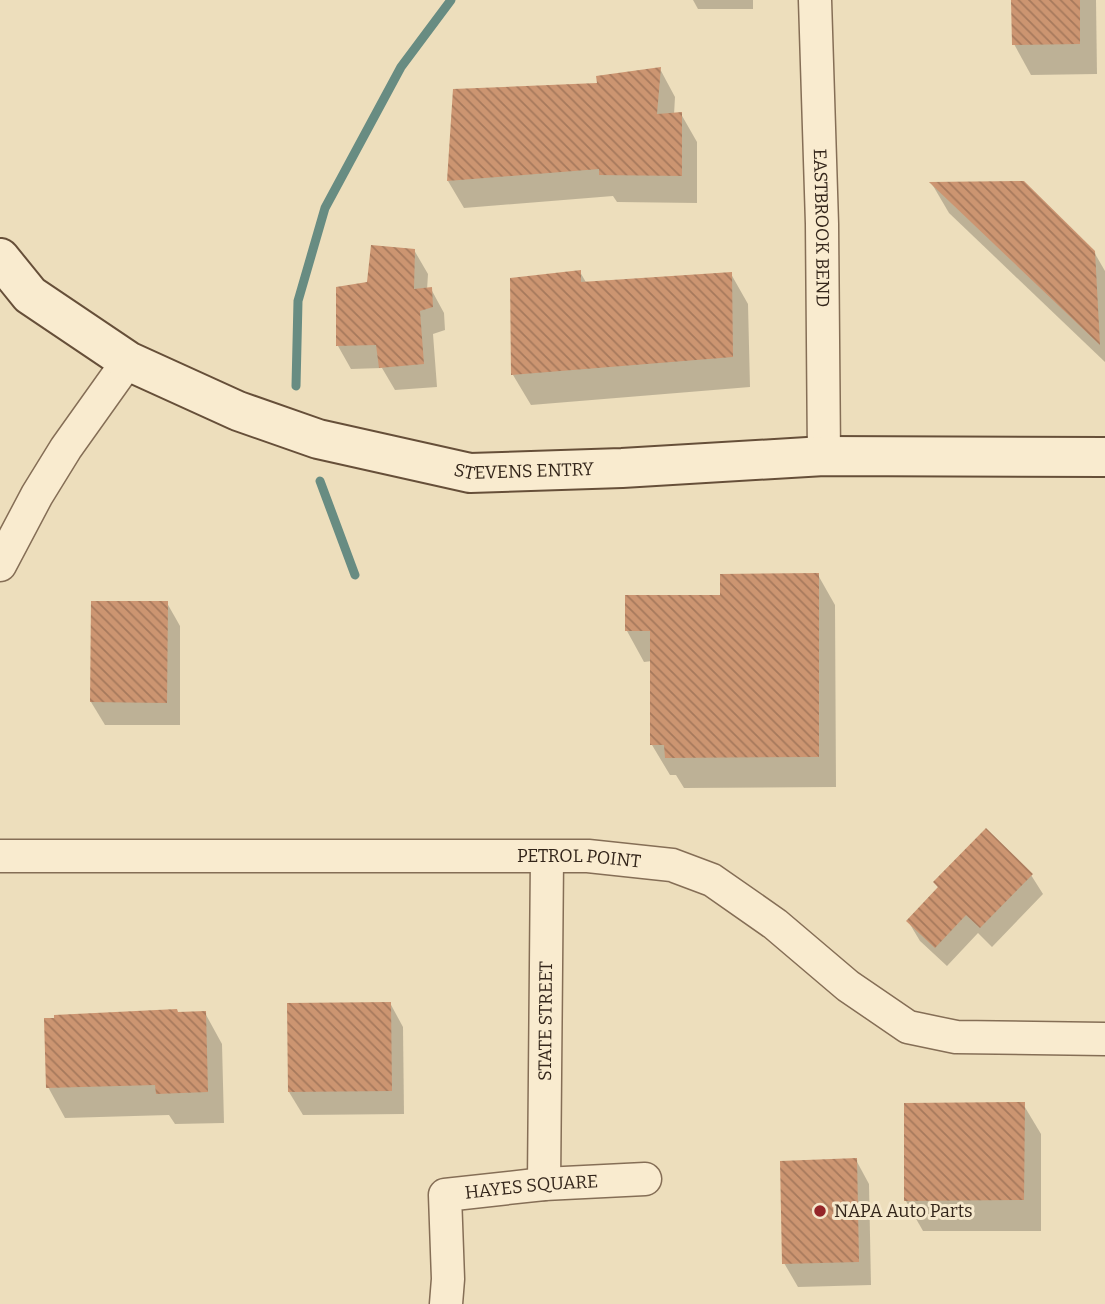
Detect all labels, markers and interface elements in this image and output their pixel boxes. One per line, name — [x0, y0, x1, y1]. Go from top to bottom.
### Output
street label: EASTBROOK BEND — [809, 148, 834, 307]
street label: STEVENS ENTRY — [452, 458, 595, 485]
street label: PETROL POINT — [517, 845, 642, 873]
street label: STATE STREET — [534, 960, 557, 1081]
street label: HAYES SQUARE — [464, 1170, 599, 1204]
place label: NAPA Auto Parts — [834, 1200, 973, 1222]
marker: NAPA Auto Parts — [812, 1203, 828, 1219]

